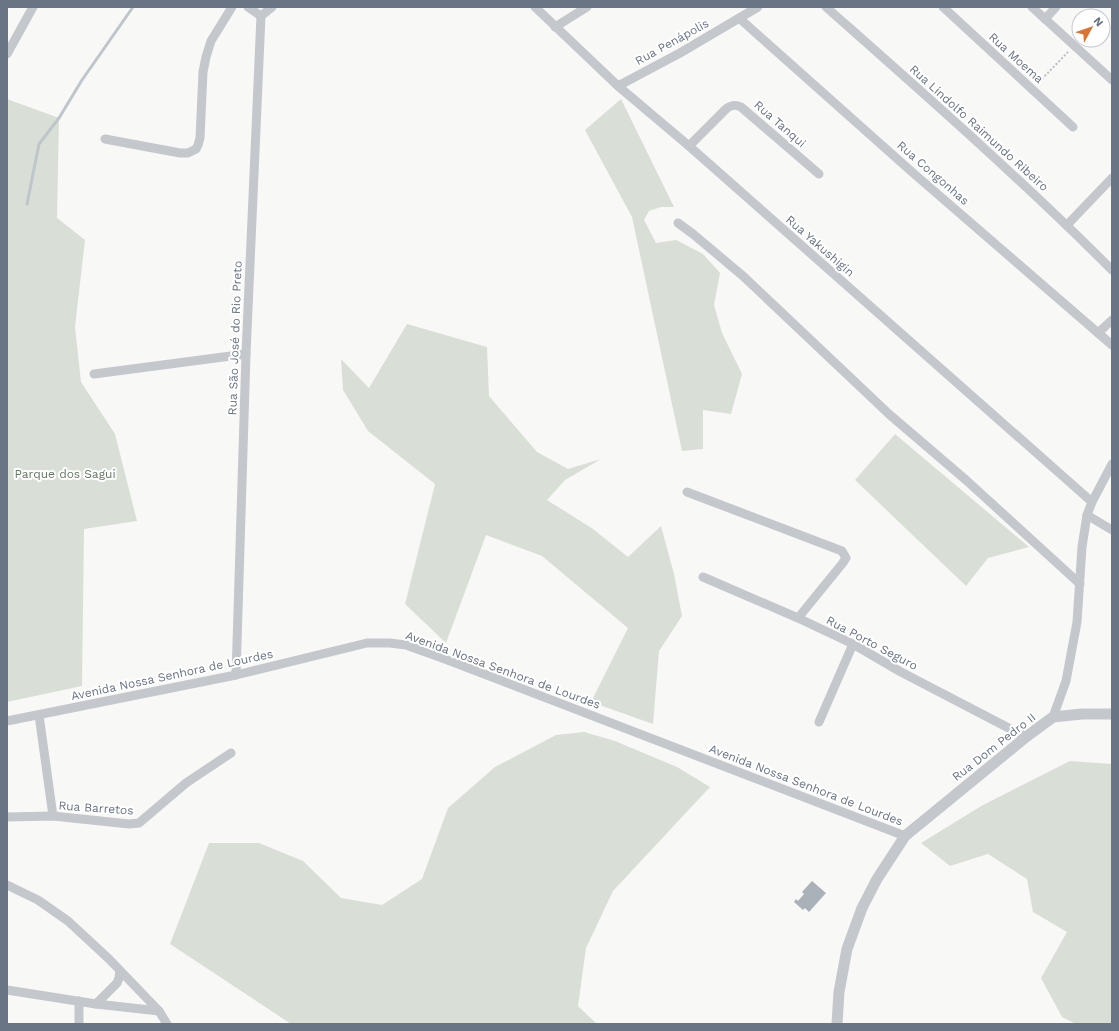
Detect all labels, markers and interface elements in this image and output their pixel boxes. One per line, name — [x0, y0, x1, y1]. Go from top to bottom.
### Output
north arrow — [1071, 8, 1111, 48]
text: N — [1091, 15, 1106, 29]
street label: Rua Penápolis — [633, 16, 711, 68]
street label: Rua Moema — [986, 30, 1046, 86]
street label: Rua Lindolfo Raimundo Ribeiro — [907, 62, 1051, 194]
street label: Rua Tanqui — [751, 98, 809, 150]
street label: Rua Congonhas — [894, 138, 972, 208]
street label: Rua Yakushigin — [783, 212, 857, 280]
street label: Rua São José do Rio Preto — [225, 260, 245, 416]
park label: Parque dos Sagui — [14, 467, 116, 481]
street label: Rua Porto Seguro — [824, 613, 920, 673]
street label: Avenida Nossa Senhora de Lourdes — [404, 628, 602, 712]
street label: Avenida Nossa Senhora de Lourdes — [70, 647, 274, 703]
street label: Rua Dom Pedro II — [949, 710, 1039, 784]
street label: Avenida Nossa Senhora de Lourdes — [707, 742, 905, 828]
street label: Rua Barretos — [58, 798, 134, 818]

